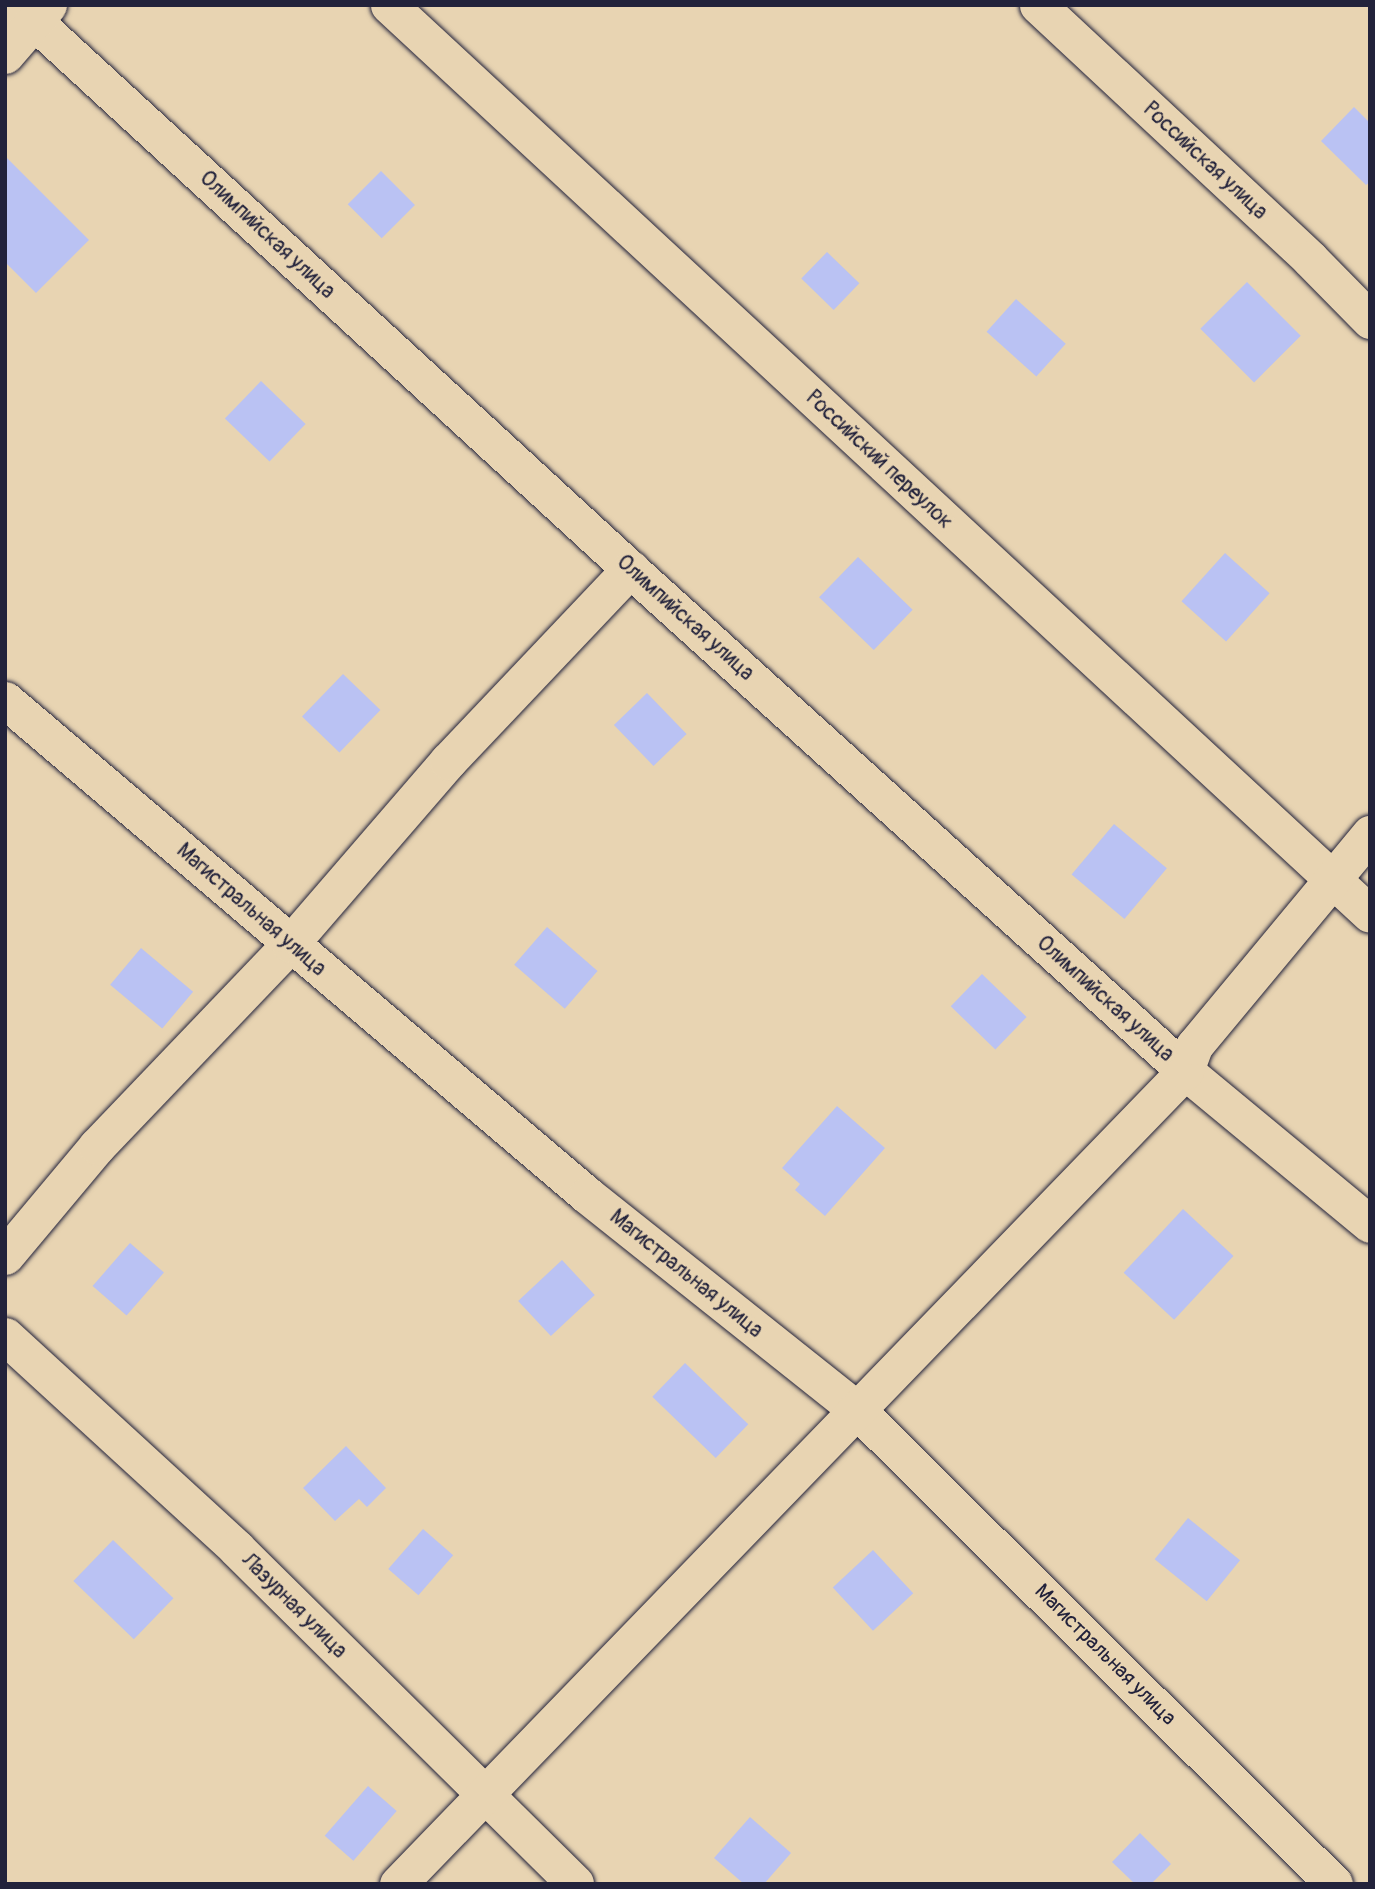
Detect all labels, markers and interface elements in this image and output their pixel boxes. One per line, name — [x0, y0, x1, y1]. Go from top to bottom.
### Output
street label: Российская улица — [1138, 97, 1272, 225]
street label: Олимпийская улица — [194, 166, 340, 304]
street label: Российский переулок — [800, 386, 958, 534]
street label: Олимпийская улица — [611, 550, 759, 686]
street label: Магистральная улица — [171, 838, 331, 982]
street label: Олимпийская улица — [1031, 931, 1179, 1067]
street label: Магистральная улица — [604, 1205, 768, 1343]
street label: Лазурная улица — [236, 1548, 352, 1664]
street label: Магистральная улица — [1029, 1579, 1181, 1731]

